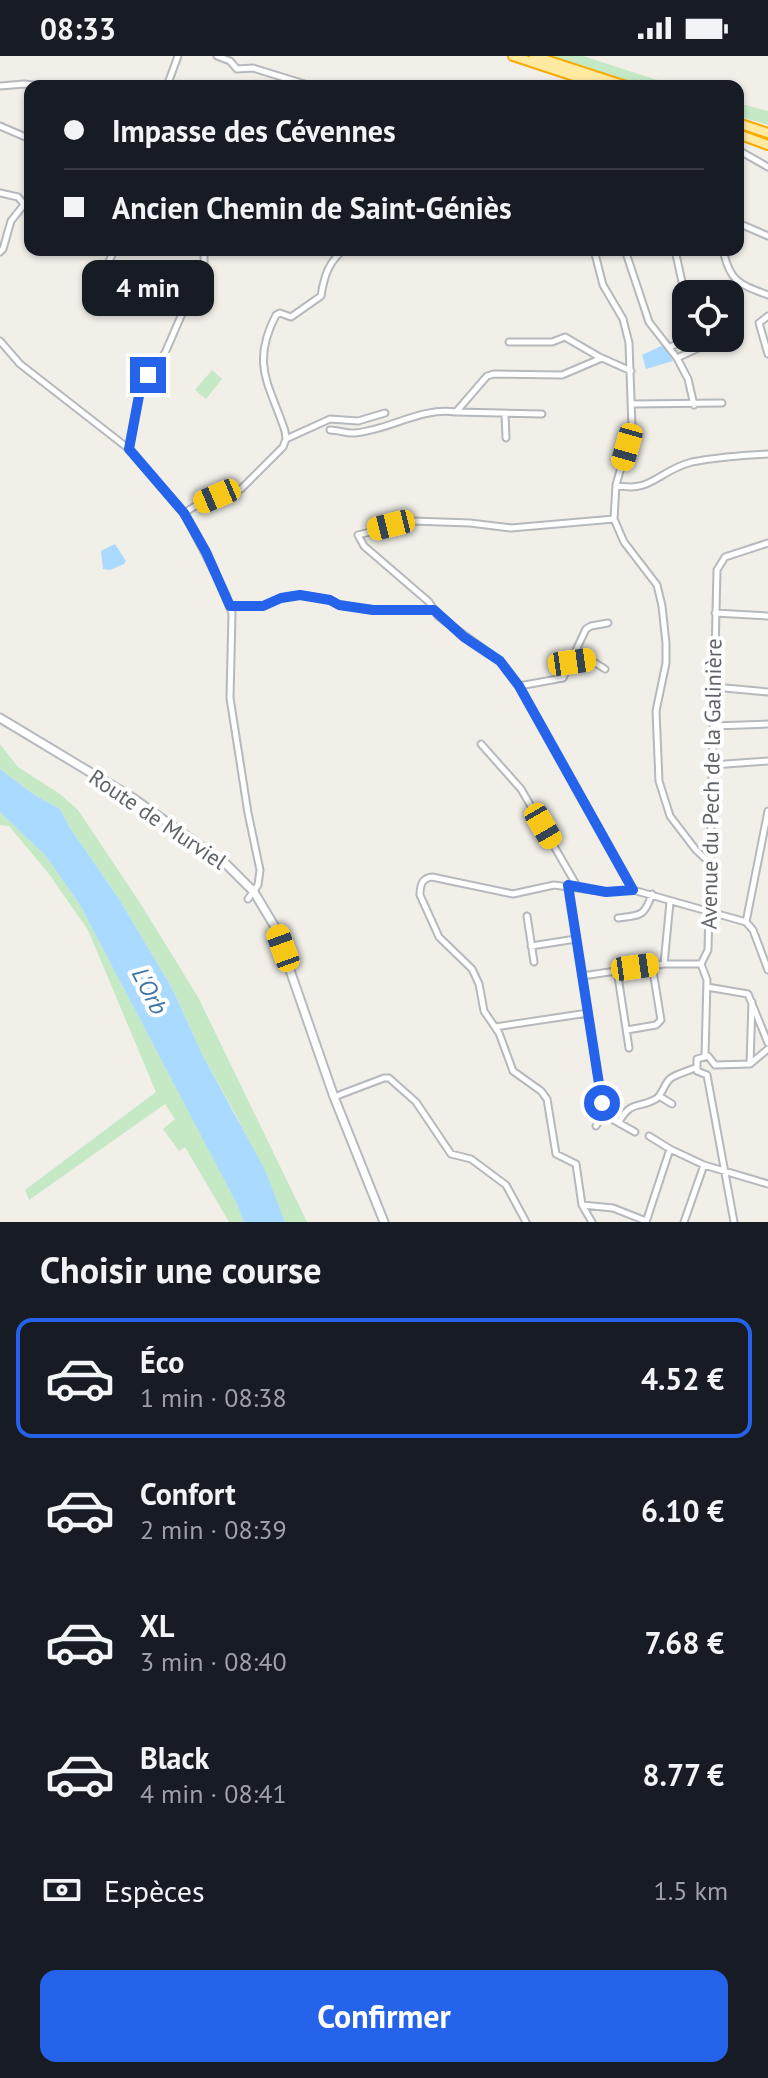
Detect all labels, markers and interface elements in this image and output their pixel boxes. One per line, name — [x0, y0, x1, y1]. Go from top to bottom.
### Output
text: 08:33 — [40, 9, 116, 48]
text: Impasse des Cévennes — [112, 111, 396, 150]
text: Ancien Chemin de Saint-Géniès — [112, 188, 512, 227]
callout: 4 min — [82, 259, 214, 315]
text: 4 min — [116, 271, 180, 304]
map controls — [672, 280, 744, 352]
button: locate — [672, 280, 744, 352]
route end — [130, 357, 166, 393]
car — [609, 421, 645, 473]
car — [190, 476, 244, 516]
car — [365, 508, 417, 542]
street label: Avenue du Pech de la Galinière — [694, 638, 728, 930]
car — [547, 647, 597, 677]
street label: Route de Murviel — [84, 763, 232, 876]
car — [521, 799, 565, 853]
car — [264, 921, 302, 975]
car — [610, 952, 660, 982]
water label: L'Orb — [125, 962, 175, 1020]
route start — [584, 1085, 620, 1121]
text: Choisir une course — [40, 1246, 322, 1293]
icon: car — [44, 1342, 116, 1414]
text: Éco — [140, 1342, 184, 1381]
text: 4.52 € — [641, 1359, 724, 1398]
text: 1 min · 08:38 — [140, 1381, 287, 1414]
icon: car — [44, 1474, 116, 1546]
text: Confort — [140, 1474, 236, 1513]
text: 6.10 € — [641, 1491, 724, 1530]
text: 2 min · 08:39 — [140, 1513, 287, 1546]
icon: car — [44, 1606, 116, 1678]
text: XL — [140, 1606, 174, 1645]
text: 7.68 € — [645, 1623, 724, 1662]
text: 3 min · 08:40 — [140, 1645, 287, 1678]
icon: car — [44, 1738, 116, 1810]
text: Black — [140, 1738, 209, 1777]
text: 8.77 € — [643, 1755, 724, 1794]
text: 4 min · 08:41 — [140, 1777, 287, 1810]
icon: cash — [40, 1868, 84, 1912]
text: Espèces — [104, 1871, 205, 1910]
text: 1.5 km — [654, 1874, 728, 1907]
button: Confirmer — [40, 1970, 728, 2062]

